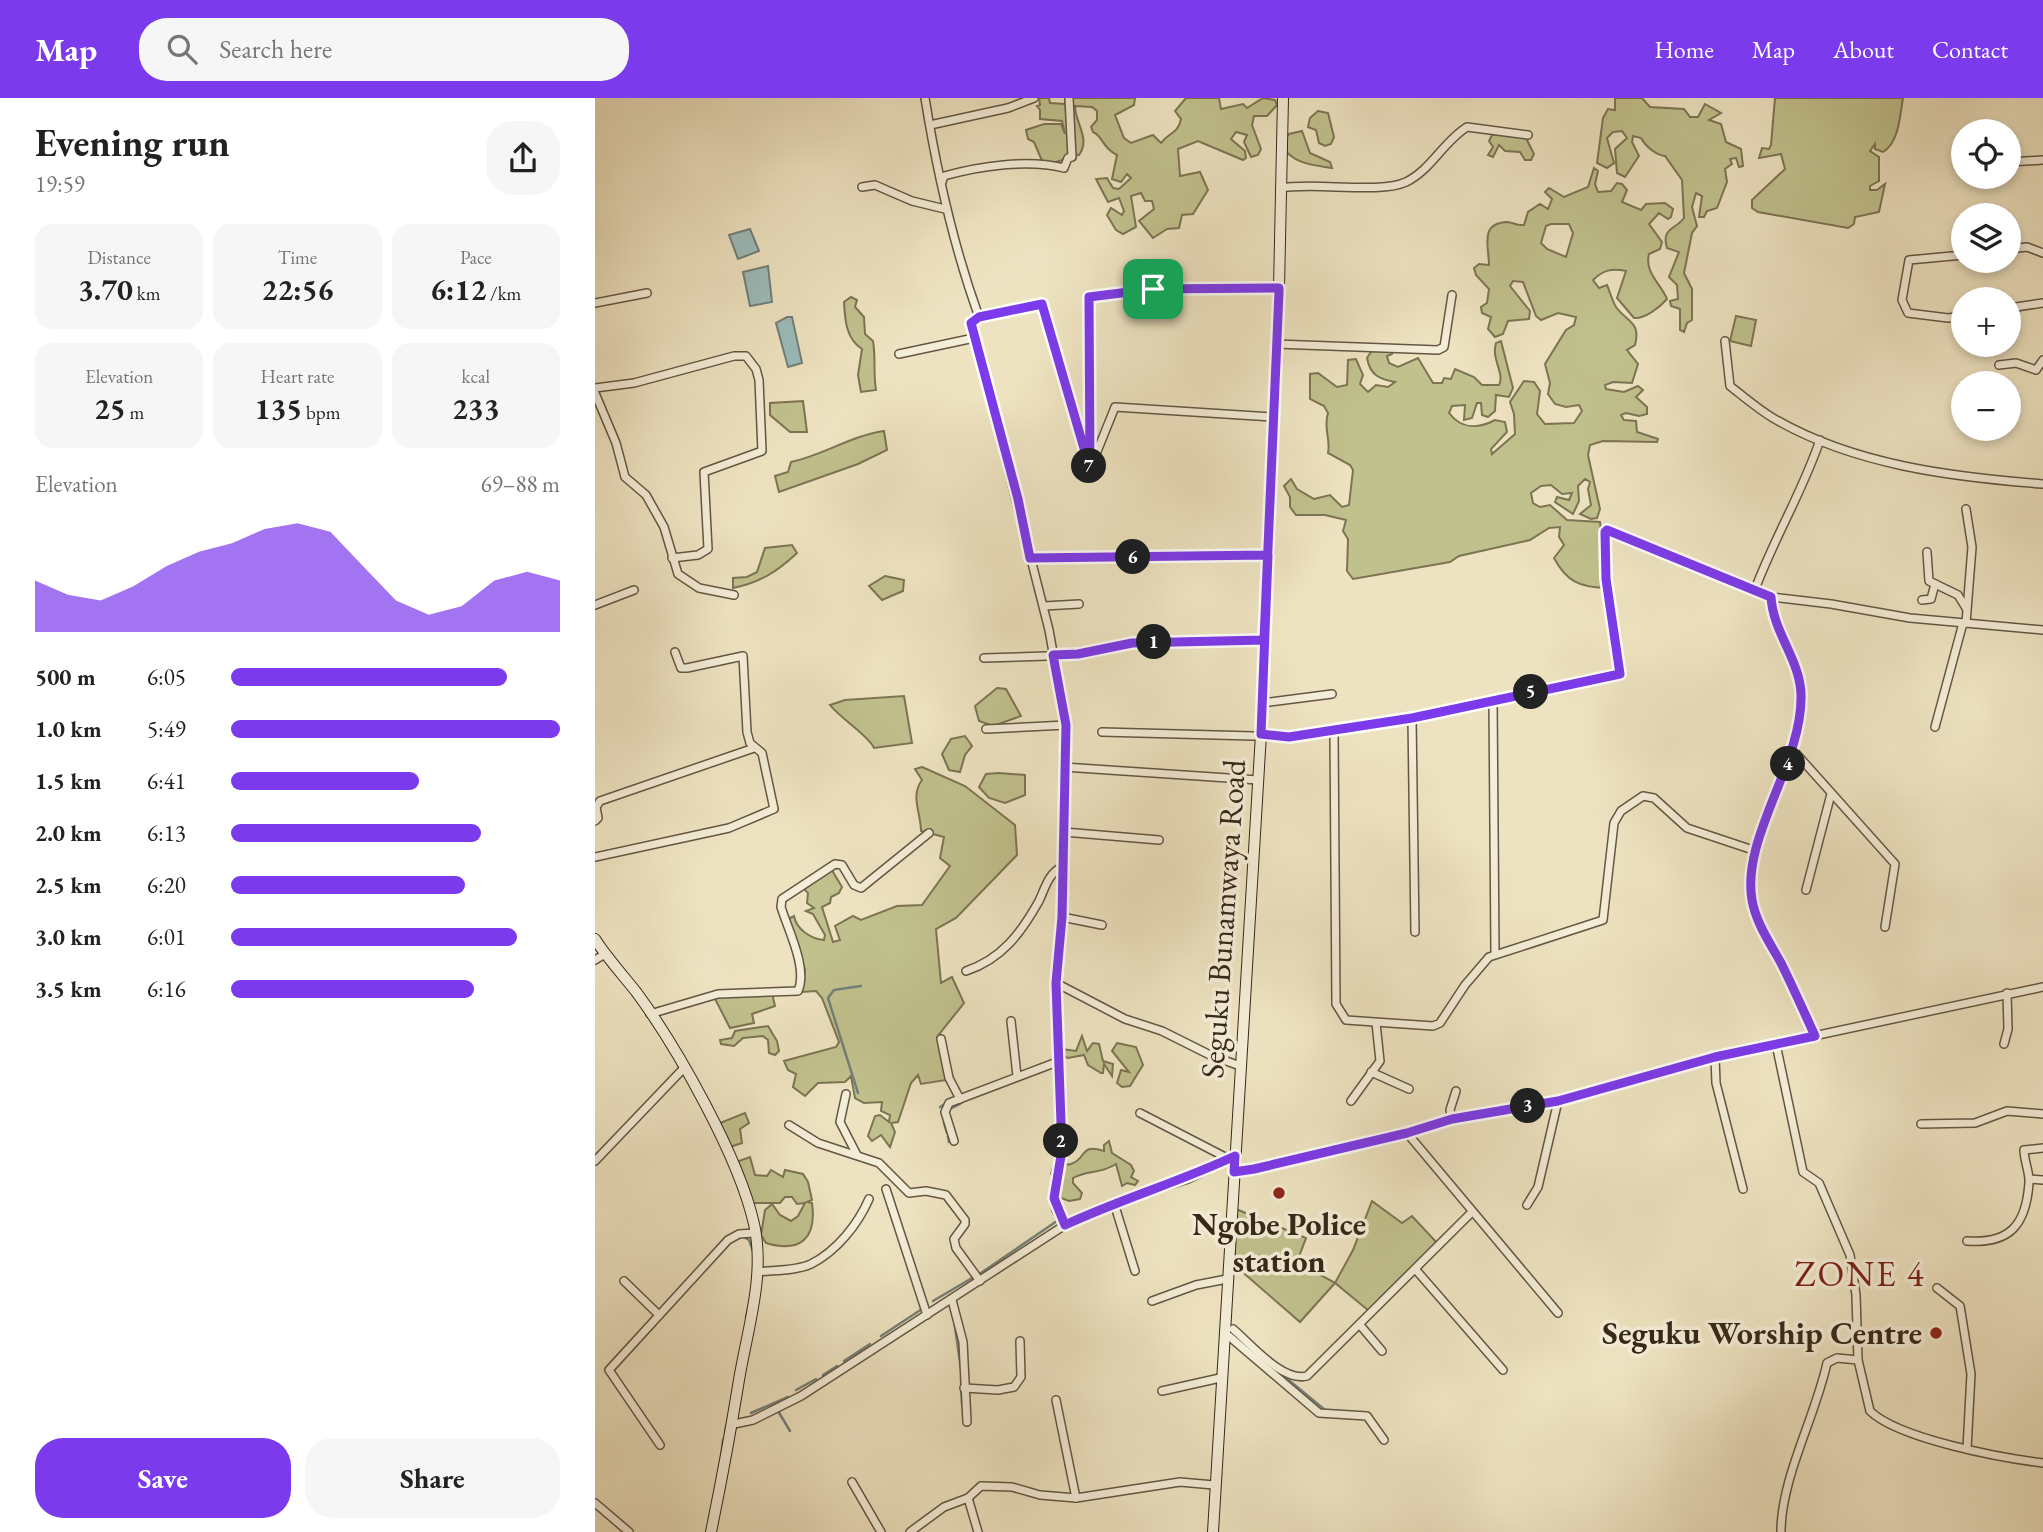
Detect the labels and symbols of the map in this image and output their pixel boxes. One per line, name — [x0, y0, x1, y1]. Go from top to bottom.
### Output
pin — [1123, 259, 1183, 319]
pin: 7 — [1071, 448, 1107, 484]
pin: 6 — [1115, 540, 1151, 574]
pin: 1 — [1137, 624, 1171, 660]
pin: 5 — [1513, 674, 1549, 710]
pin: 4 — [1771, 746, 1805, 782]
street label: Seguku Bunamwaya Road — [1191, 757, 1255, 1080]
pin: 3 — [1511, 1088, 1545, 1124]
pin: 2 — [1043, 1124, 1079, 1158]
marker: Ngobe Police station — [1271, 1185, 1287, 1201]
place label: Ngobe Police station — [1192, 1203, 1366, 1282]
district label: ZONE 4 — [1794, 1251, 1926, 1296]
place label: Seguku Worship Centre — [1602, 1312, 1922, 1354]
marker: Seguku Worship Centre — [1928, 1325, 1944, 1341]

